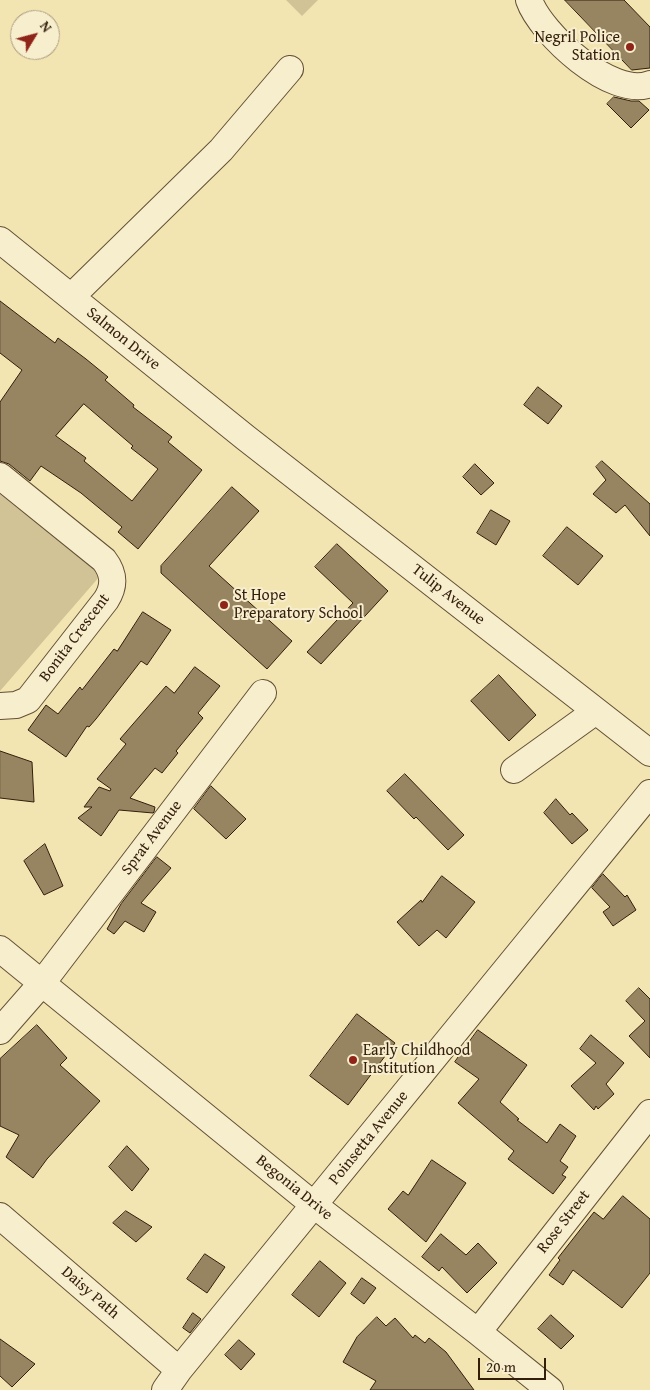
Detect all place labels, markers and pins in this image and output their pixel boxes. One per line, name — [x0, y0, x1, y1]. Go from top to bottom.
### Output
place label: Negril Police Station — [535, 28, 620, 66]
marker: Negril Police Station — [624, 41, 636, 53]
place label: St Hope Preparatory School — [234, 586, 363, 624]
marker: St Hope Preparatory School — [218, 599, 230, 611]
place label: Early Childhood Institution — [363, 1041, 470, 1079]
marker: Early Childhood Institution — [347, 1054, 359, 1066]

